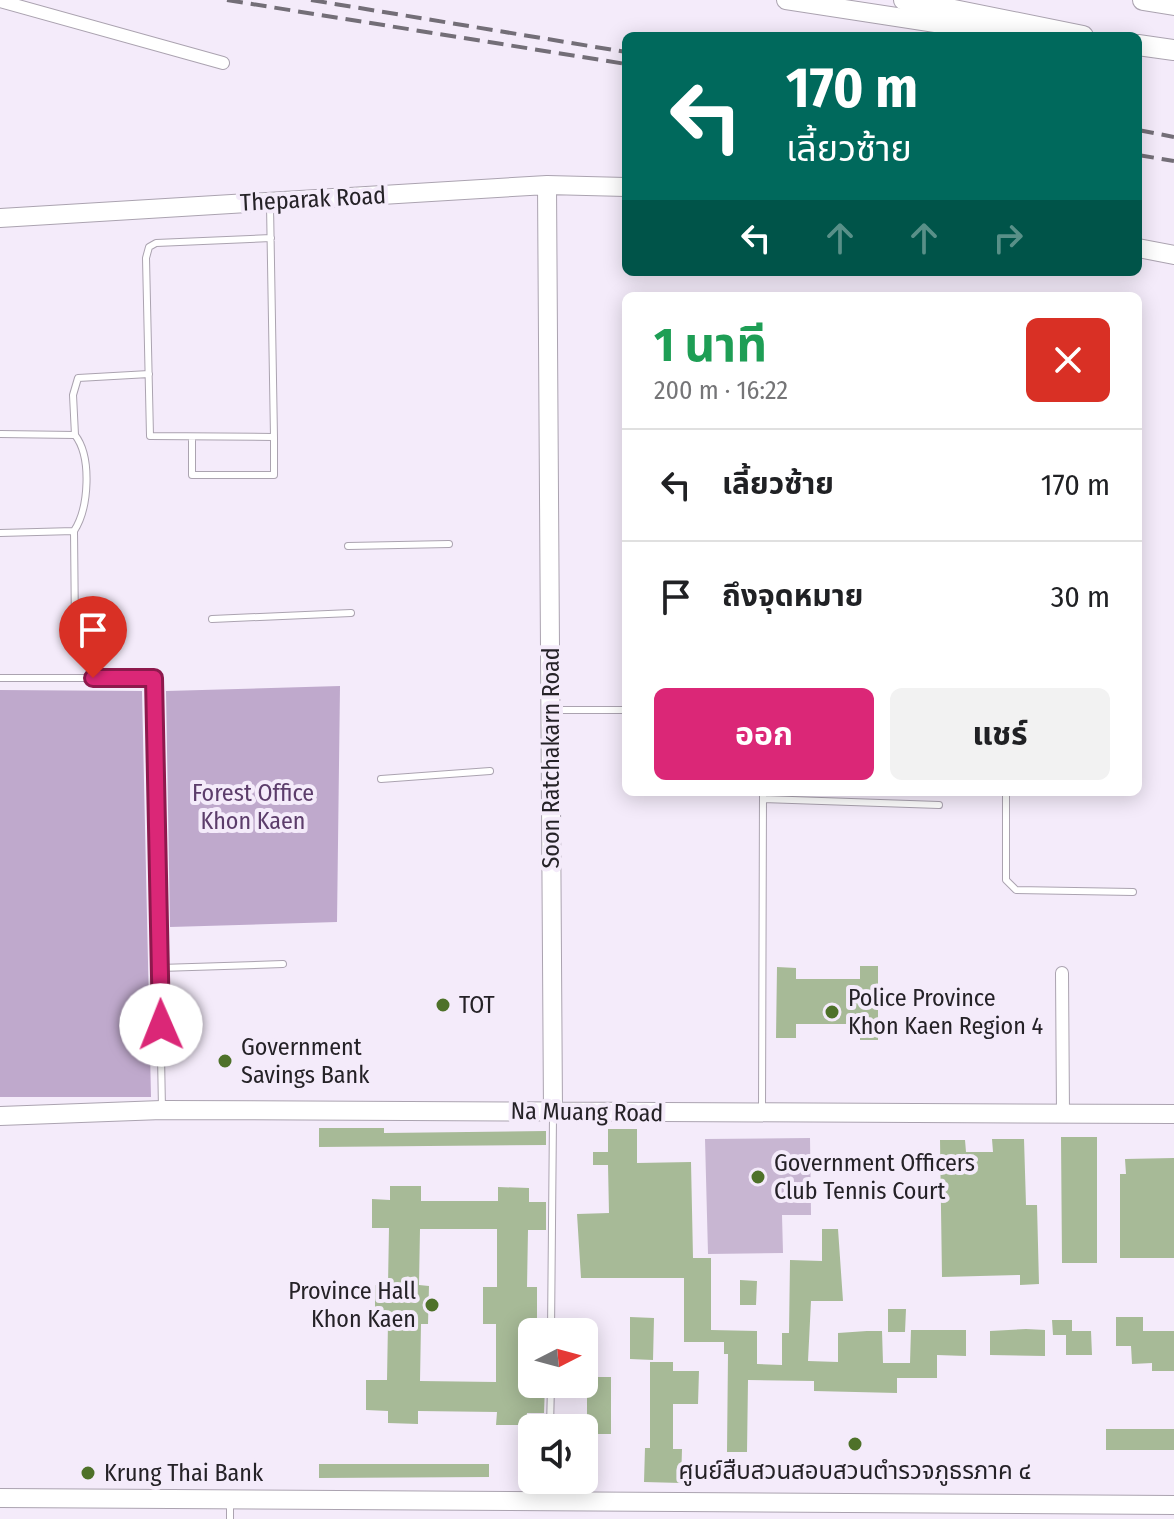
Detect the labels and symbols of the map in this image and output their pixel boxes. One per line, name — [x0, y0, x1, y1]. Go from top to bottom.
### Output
street label: Theparak Road — [239, 181, 387, 217]
pin — [59, 596, 127, 678]
street label: Soon Ratchakarn Road — [537, 647, 565, 869]
park label: Forest Office Khon Kaen — [192, 779, 314, 835]
position arrow — [119, 983, 203, 1067]
place label: Police Province Khon Kaen Region 4 — [848, 984, 1043, 1040]
place label: TOT — [459, 991, 495, 1019]
marker: TOT — [434, 996, 452, 1014]
marker: Police Province Khon Kaen Region 4 — [823, 1003, 841, 1021]
place label: Government Savings Bank — [241, 1033, 370, 1089]
marker: Government Savings Bank — [216, 1052, 234, 1070]
street label: Na Muang Road — [510, 1097, 664, 1127]
place label: Government Officers Club Tennis Court — [774, 1149, 975, 1205]
marker: Government Officers Club Tennis Court — [749, 1168, 767, 1186]
place label: Province Hall Khon Kaen — [288, 1277, 416, 1333]
marker: Province Hall Khon Kaen — [423, 1296, 441, 1314]
north arrow — [518, 1318, 598, 1398]
marker: ศูนย์สืบสวนสอบสวนตำรวจภูธรภาค ๔ — [846, 1435, 864, 1453]
place label: ศูนย์สืบสวนสอบสวนตำรวจภูธรภาค ๔ — [679, 1457, 1031, 1486]
place label: Krung Thai Bank — [104, 1459, 264, 1487]
marker: Krung Thai Bank — [79, 1464, 97, 1482]

